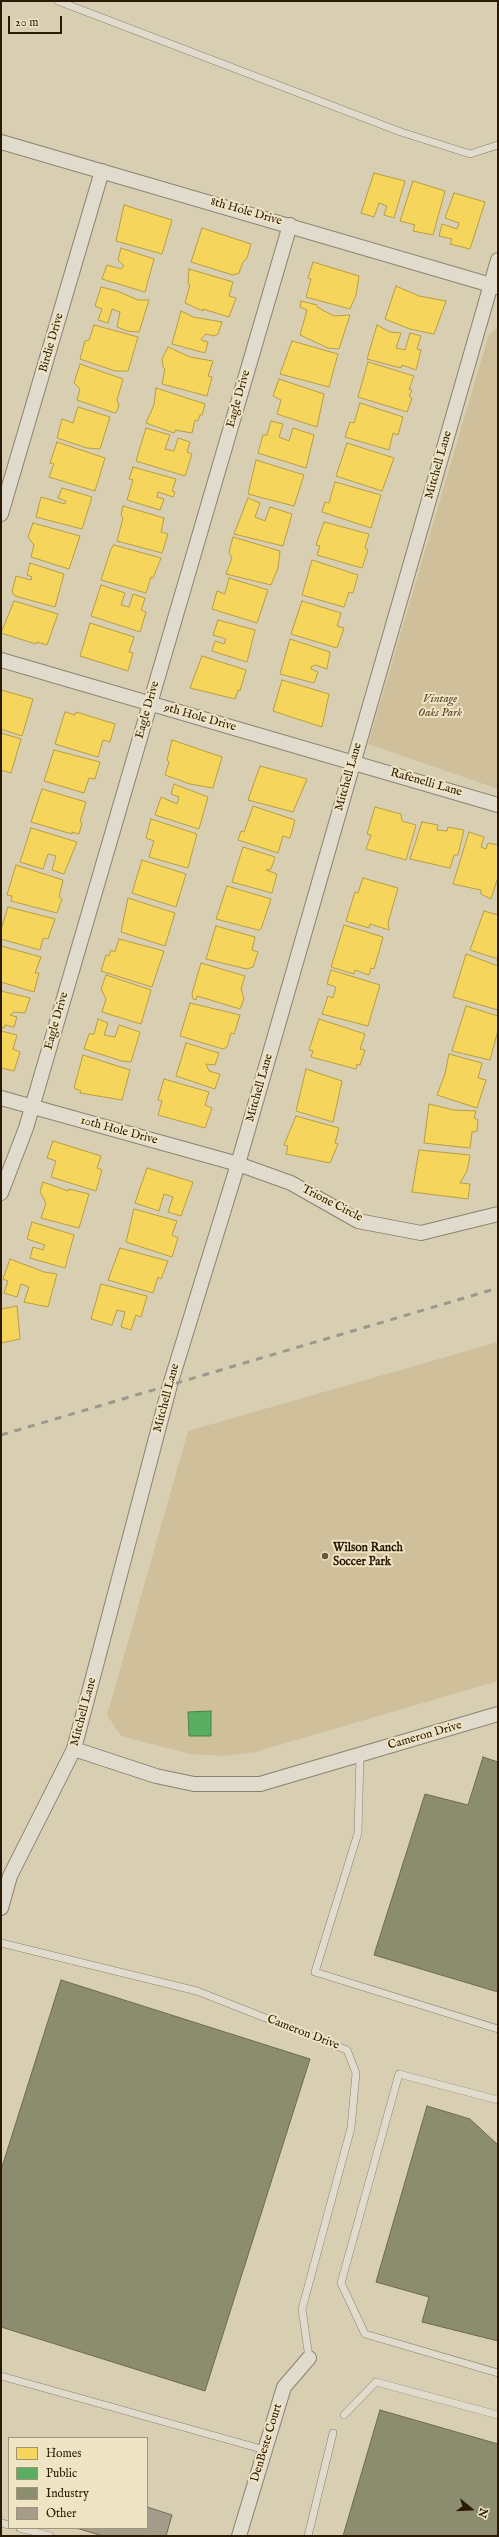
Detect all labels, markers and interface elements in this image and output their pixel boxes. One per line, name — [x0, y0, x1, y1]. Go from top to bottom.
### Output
scale bar — [10, 8, 64, 34]
text: 20 m — [15, 15, 38, 30]
street label: 8th Hole Drive — [209, 195, 283, 229]
street label: Birdie Drive — [37, 312, 67, 374]
street label: Eagle Drive — [224, 369, 254, 429]
street label: Mitchell Lane — [422, 429, 456, 501]
street label: Eagle Drive — [133, 680, 163, 740]
park label: Vintage Oaks Park — [418, 693, 462, 721]
street label: 9th Hole Drive — [162, 701, 238, 735]
street label: Mitchell Lane — [332, 741, 366, 813]
street label: Rafenelli Lane — [388, 766, 464, 800]
street label: Eagle Drive — [42, 991, 72, 1051]
street label: Mitchell Lane — [243, 1052, 277, 1124]
street label: 10th Hole Drive — [79, 1114, 159, 1148]
street label: Trione Circle — [299, 1183, 365, 1225]
street label: Mitchell Lane — [151, 1362, 183, 1434]
place label: Wilson Ranch Soccer Park — [333, 1542, 403, 1570]
marker: Wilson Ranch Soccer Park — [320, 1551, 330, 1561]
street label: Mitchell Lane — [68, 1676, 100, 1748]
street label: Cameron Drive — [386, 1719, 464, 1753]
street label: Cameron Drive — [265, 2013, 341, 2053]
street label: DenBeste Court — [248, 2402, 286, 2484]
legend — [8, 2437, 148, 2529]
text: Homes — [46, 2446, 82, 2461]
text: Public — [46, 2466, 77, 2481]
text: Industry — [46, 2486, 89, 2501]
north arrow — [451, 2489, 491, 2529]
text: Other — [46, 2506, 76, 2521]
text: N — [474, 2506, 491, 2519]

